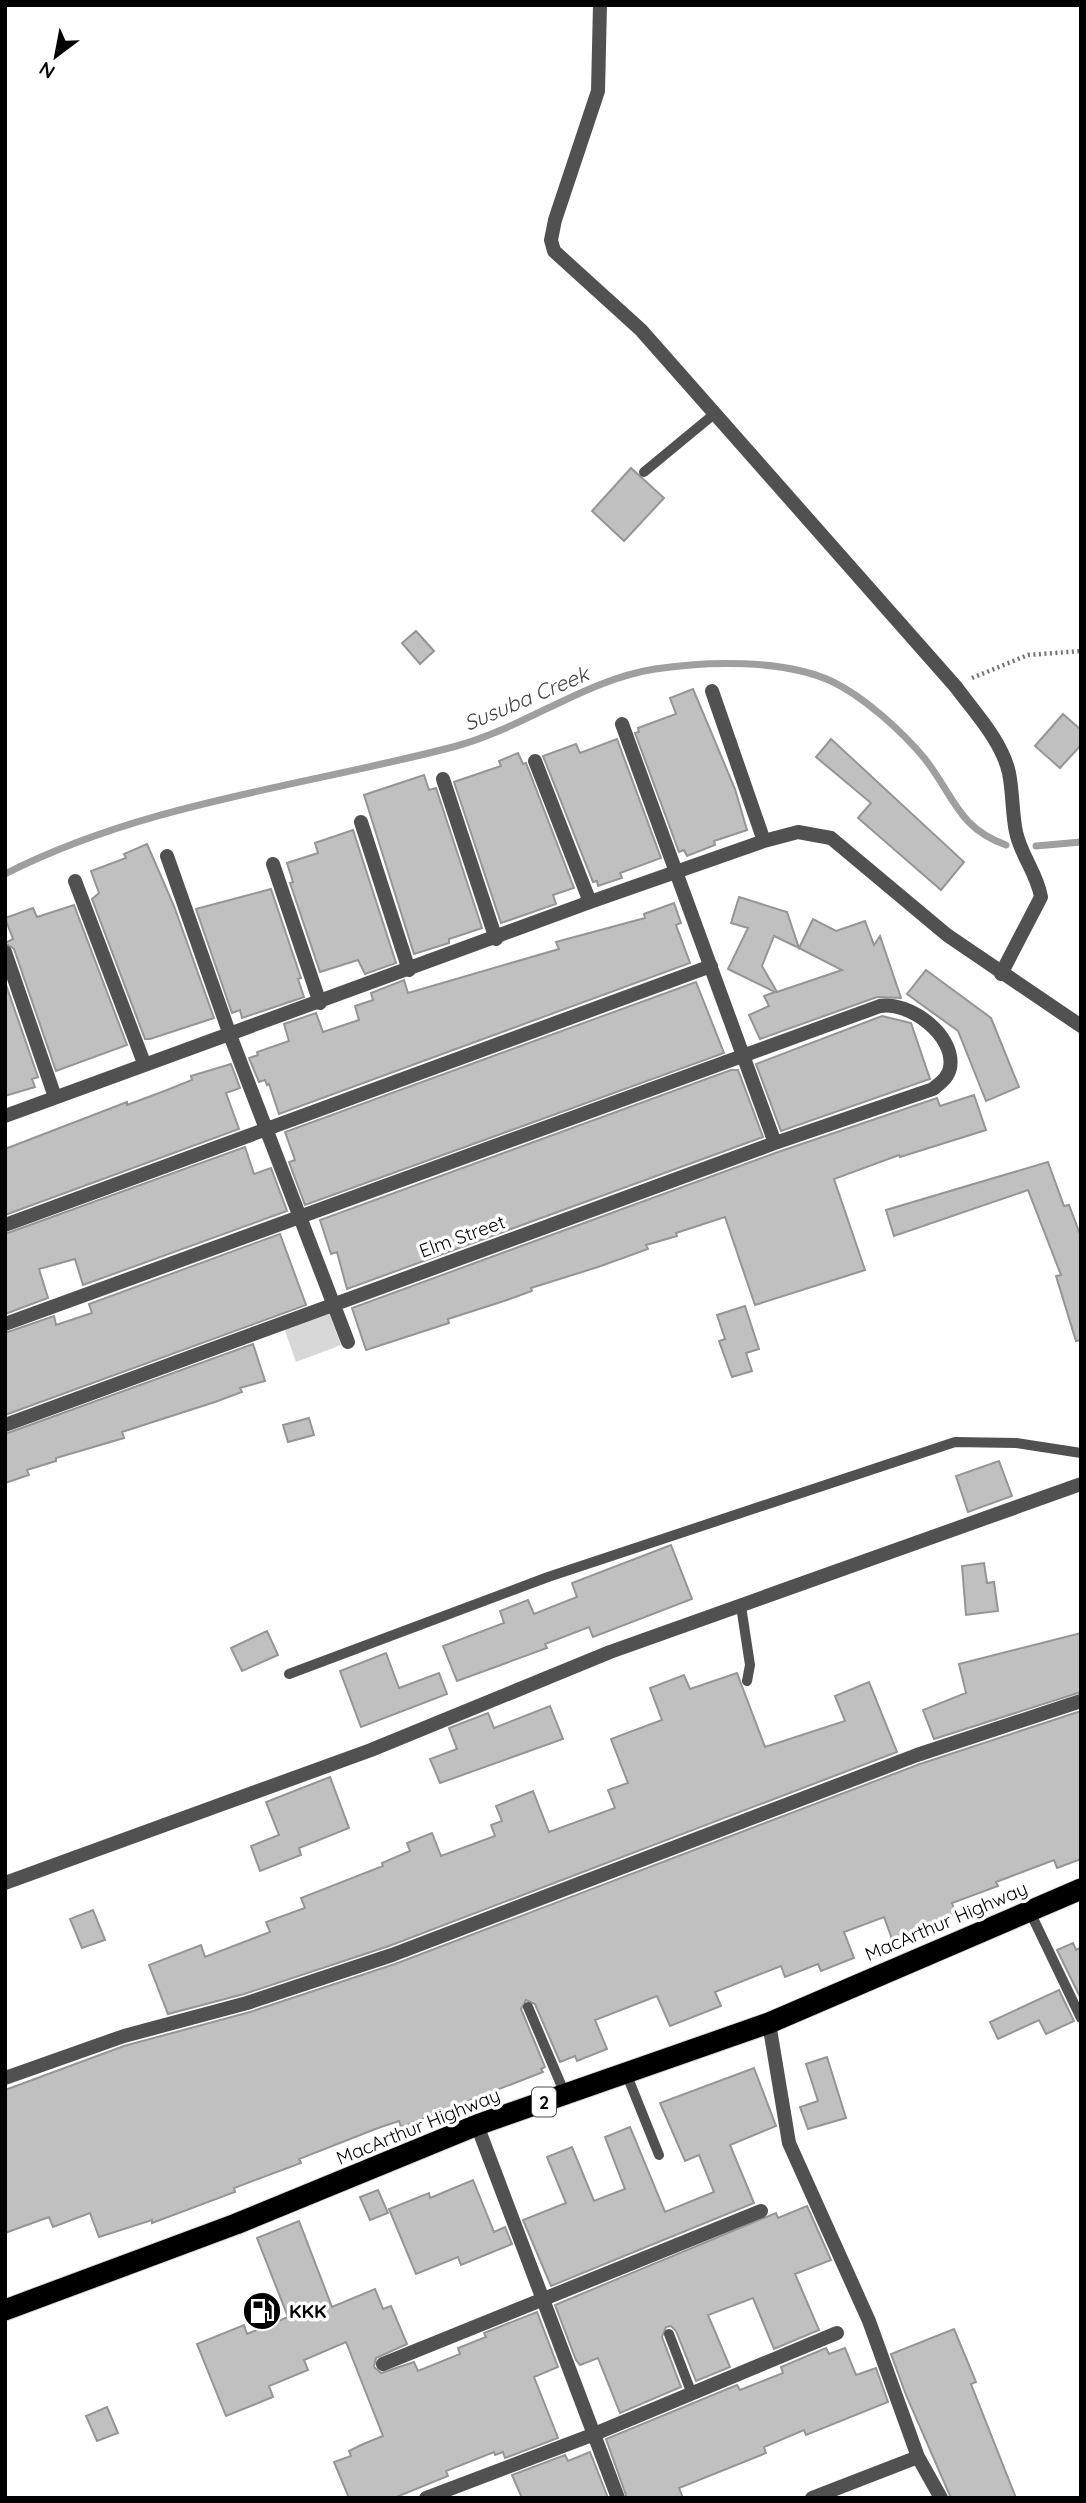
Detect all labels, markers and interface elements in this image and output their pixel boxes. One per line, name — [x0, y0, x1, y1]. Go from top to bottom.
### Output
north arrow — [21, 21, 91, 91]
text: N — [35, 57, 59, 84]
water label: Susuba Creek — [460, 659, 594, 736]
street label: Elm Street — [416, 1209, 508, 1263]
street label: MacArthur Highway — [861, 1876, 1031, 1966]
street label: MacArthur Highway — [333, 2082, 503, 2170]
road number: 2 — [532, 2088, 556, 2116]
fuel station icon: KKK — [241, 2290, 283, 2332]
place label: KKK — [289, 2299, 326, 2323]

